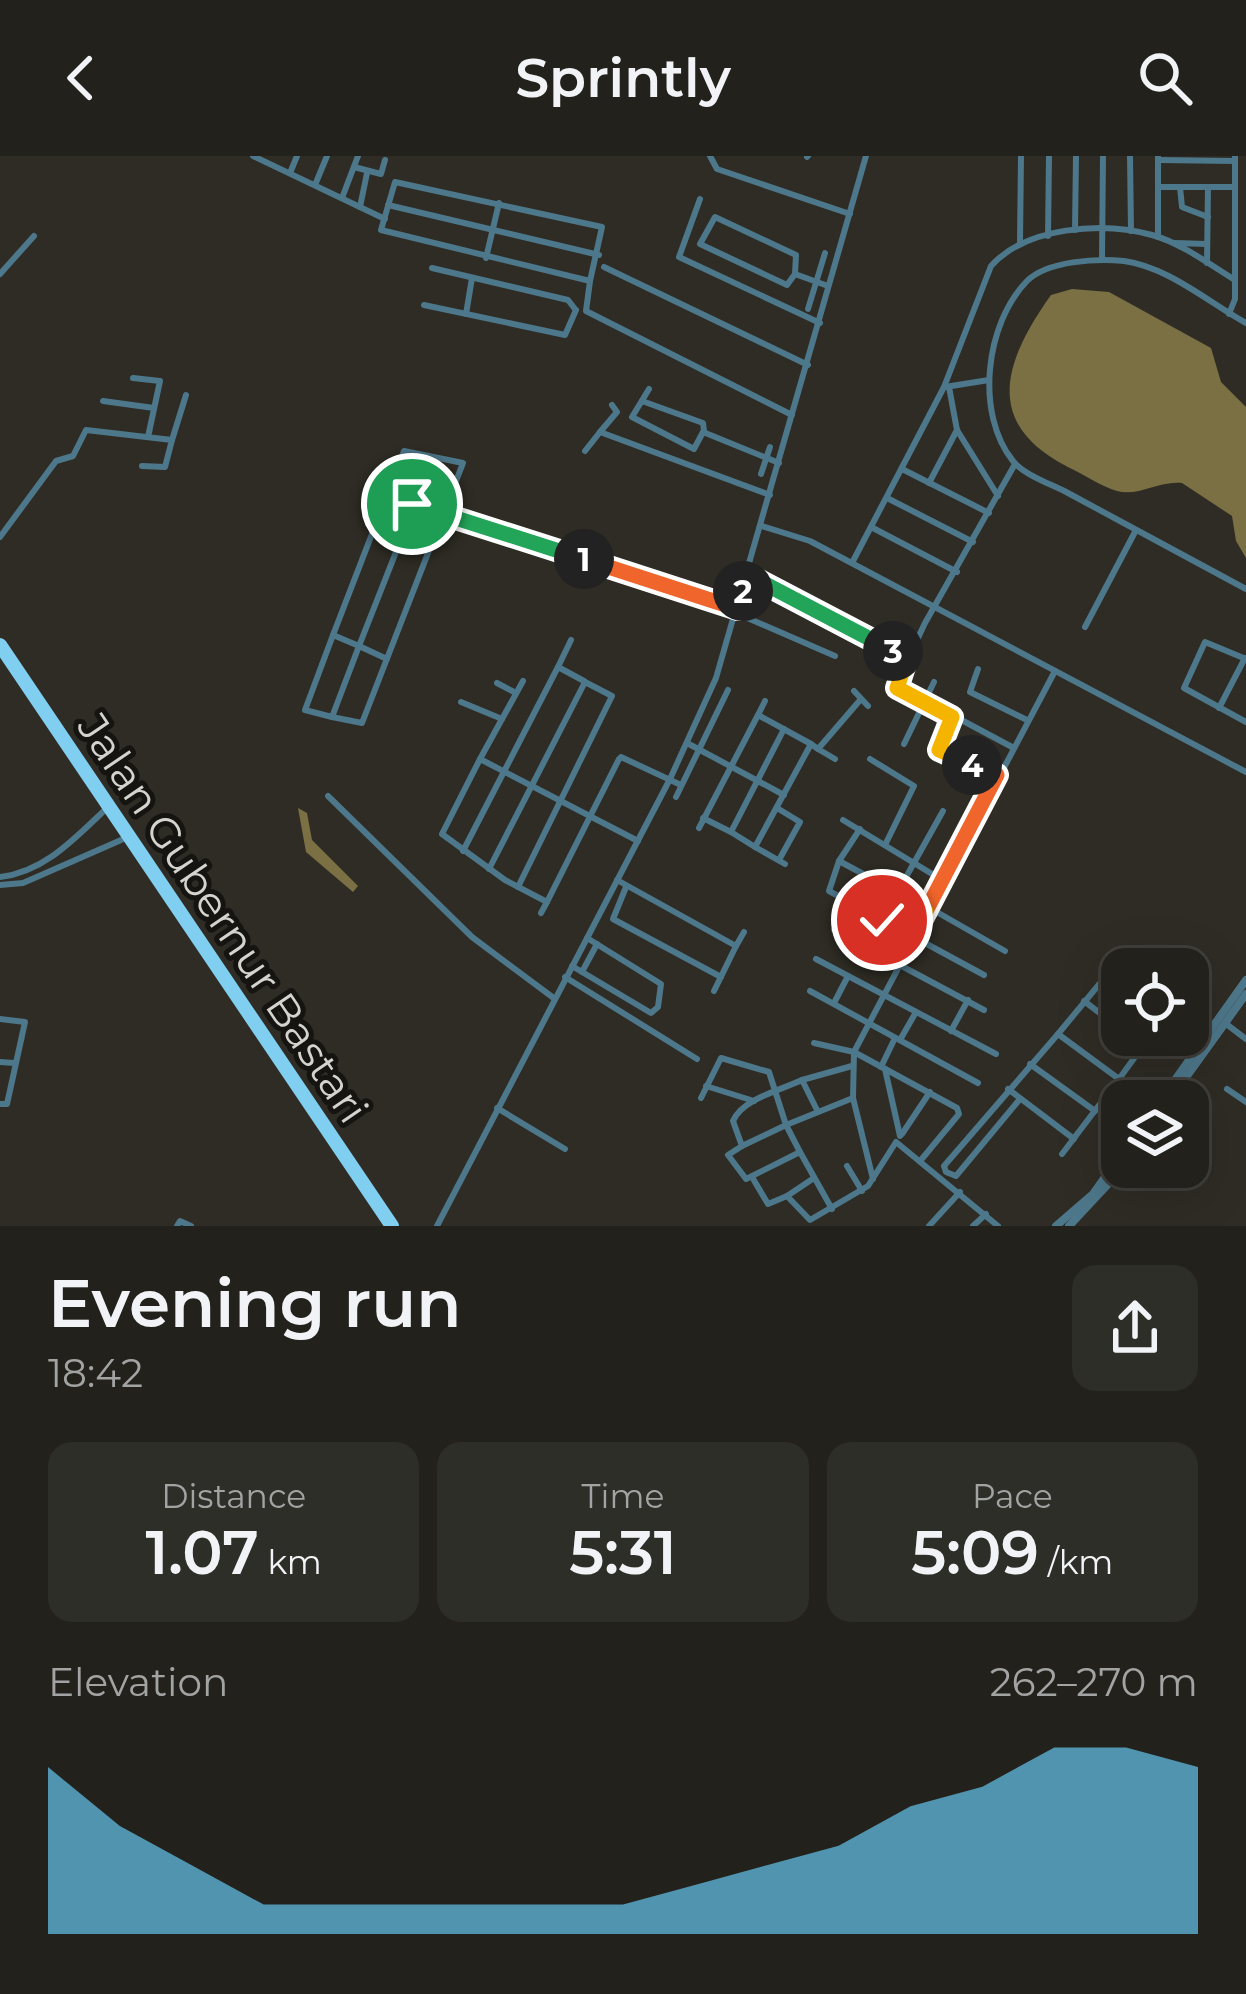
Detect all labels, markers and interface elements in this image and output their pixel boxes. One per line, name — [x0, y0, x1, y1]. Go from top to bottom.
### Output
icon: back — [48, 45, 114, 111]
text: Sprintly — [515, 45, 731, 111]
icon: search — [1132, 45, 1198, 111]
pin — [361, 453, 463, 555]
icon: arrive — [379, 471, 445, 537]
pin: 1 — [554, 529, 614, 589]
text: 1 — [578, 539, 590, 579]
pin: 2 — [713, 561, 773, 621]
text: 2 — [733, 571, 753, 611]
pin: 3 — [863, 621, 923, 681]
text: 3 — [883, 631, 903, 671]
street label: Jalan Gubernur Bastari — [66, 703, 379, 1133]
pin: 4 — [942, 735, 1002, 795]
text: 4 — [961, 745, 983, 785]
pin — [831, 869, 933, 971]
icon: check — [849, 887, 915, 953]
map controls — [1101, 948, 1209, 1188]
button: locate — [1101, 948, 1209, 1056]
button: layers — [1101, 1080, 1209, 1188]
text: Evening run — [48, 1263, 461, 1344]
button: share — [1072, 1265, 1198, 1391]
text: 18:42 — [48, 1349, 143, 1397]
text: Distance — [161, 1476, 306, 1516]
text: Time — [582, 1476, 664, 1516]
text: Pace — [972, 1476, 1053, 1516]
text: 1.07 — [145, 1516, 259, 1589]
text: 5:31 — [569, 1516, 677, 1589]
text: 5:09 — [911, 1516, 1039, 1589]
text: km — [259, 1542, 322, 1582]
text: /km — [1039, 1542, 1113, 1582]
text: Elevation — [48, 1658, 228, 1706]
text: 262–270 m — [990, 1658, 1198, 1706]

